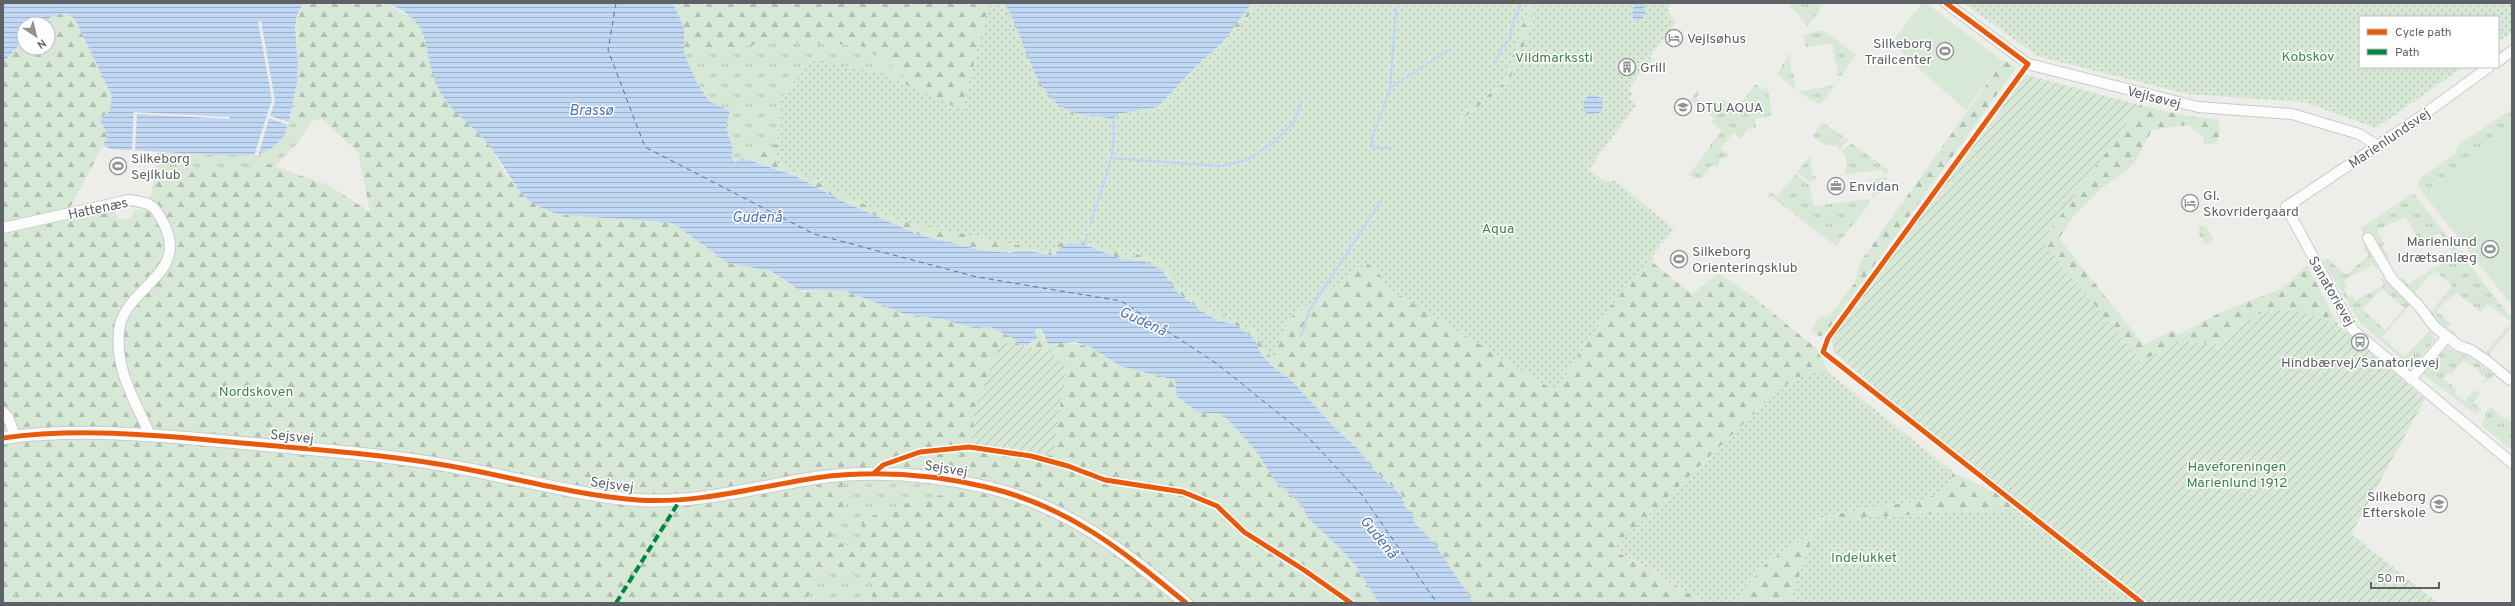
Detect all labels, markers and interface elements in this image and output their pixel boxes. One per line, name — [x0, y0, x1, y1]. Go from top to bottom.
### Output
north arrow — [16, 16, 56, 56]
legend — [2359, 16, 2499, 68]
text: Cycle path — [2395, 25, 2452, 41]
hotel icon: Vejlsøhus — [1664, 28, 1684, 48]
place label: Vejlsøhus — [1687, 31, 1746, 48]
text: N — [34, 35, 48, 51]
place label: Silkeborg Trailcenter — [1865, 36, 1933, 69]
sports icon: Silkeborg Trailcenter — [1935, 41, 1955, 61]
text: Path — [2395, 45, 2420, 61]
park label: Kobskov — [2282, 49, 2334, 66]
park label: Vildmarkssti — [1515, 50, 1593, 67]
building icon: Grill — [1617, 57, 1637, 77]
place label: Grill — [1640, 60, 1666, 77]
street label: Vejlsøvej — [2125, 84, 2182, 113]
school or university icon: DTU AQUA — [1673, 97, 1693, 117]
place label: DTU AQUA — [1696, 100, 1763, 117]
water label: Brassø — [569, 102, 614, 121]
street label: Marienlundsvej — [2346, 106, 2434, 173]
place label: Silkeborg Sejlklub — [131, 151, 190, 184]
sports icon: Silkeborg Sejlklub — [108, 156, 128, 176]
office icon: Envidan — [1826, 176, 1846, 196]
place label: Envidan — [1849, 179, 1899, 196]
place label: Gl. Skovridergaard — [2203, 188, 2299, 221]
hotel icon: Gl. Skovridergaard — [2180, 193, 2200, 213]
street label: Hattenæs — [67, 195, 130, 224]
water label: Gudenå — [732, 209, 782, 228]
park label: Aqua — [1482, 221, 1514, 238]
place label: Marienlund Idrætsanlæg — [2397, 234, 2477, 267]
sports icon: Marienlund Idrætsanlæg — [2480, 239, 2500, 259]
place label: Silkeborg Orienteringsklub — [1692, 244, 1798, 277]
sports icon: Silkeborg Orienteringsklub — [1669, 249, 1689, 269]
street label: Sanatorievej — [2304, 254, 2358, 330]
water label: Gudenå — [1116, 303, 1169, 342]
bus stop icon: Hindbærvej/Sanatorievej — [2350, 332, 2370, 352]
place label: Hindbærvej/Sanatorievej — [2281, 355, 2439, 372]
park label: Nordskoven — [219, 384, 293, 401]
street label: Sejsvej — [269, 427, 314, 448]
street label: Sejsvej — [923, 458, 969, 481]
park label: Haveforeningen Marienlund 1912 — [2186, 459, 2288, 492]
street label: Sejsvej — [589, 474, 635, 497]
place label: Silkeborg Efterskole — [2362, 489, 2426, 522]
school or university icon: Silkeborg Efterskole — [2429, 494, 2449, 514]
water label: Gudenå — [1355, 513, 1401, 564]
park label: Indelukket — [1831, 550, 1897, 567]
scale bar — [2371, 564, 2439, 590]
text: 50 m — [2377, 571, 2405, 587]

